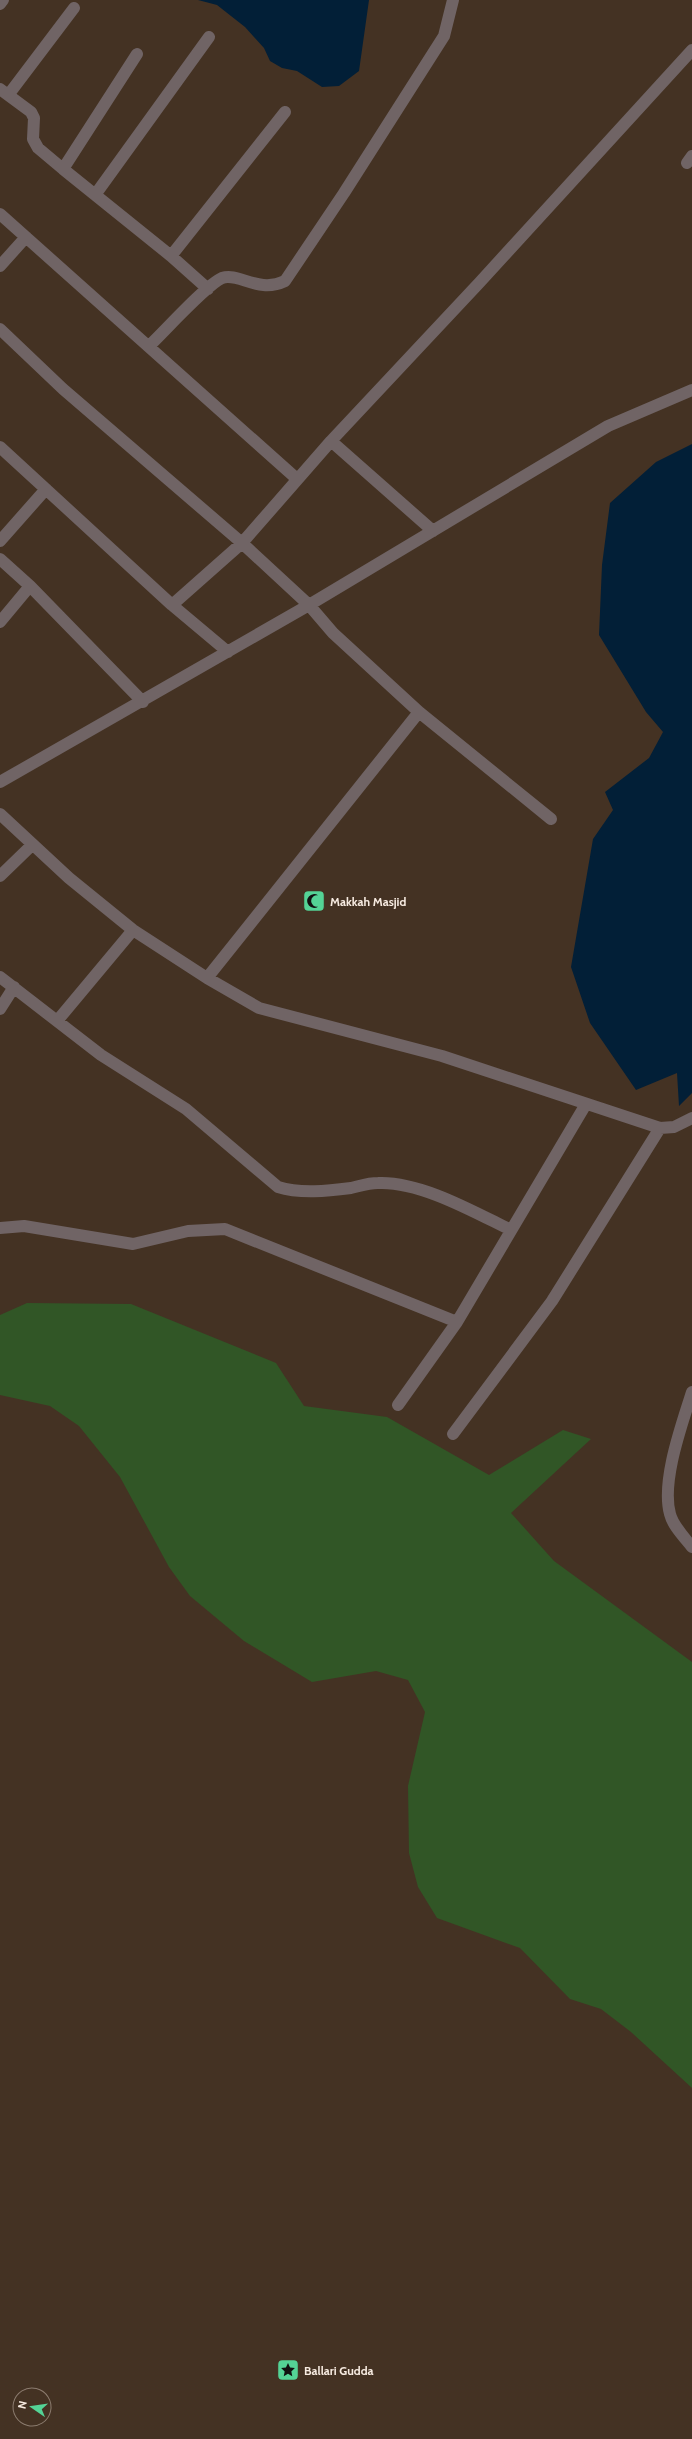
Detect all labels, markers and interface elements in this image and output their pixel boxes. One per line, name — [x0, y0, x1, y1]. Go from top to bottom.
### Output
mosque icon: Makkah Masjid — [301, 888, 327, 914]
place label: Makkah Masjid — [330, 894, 407, 909]
place icon: Ballari Gudda — [275, 2357, 301, 2383]
place label: Ballari Gudda — [304, 2363, 374, 2378]
north arrow — [12, 2387, 52, 2427]
text: N — [15, 2399, 30, 2410]

